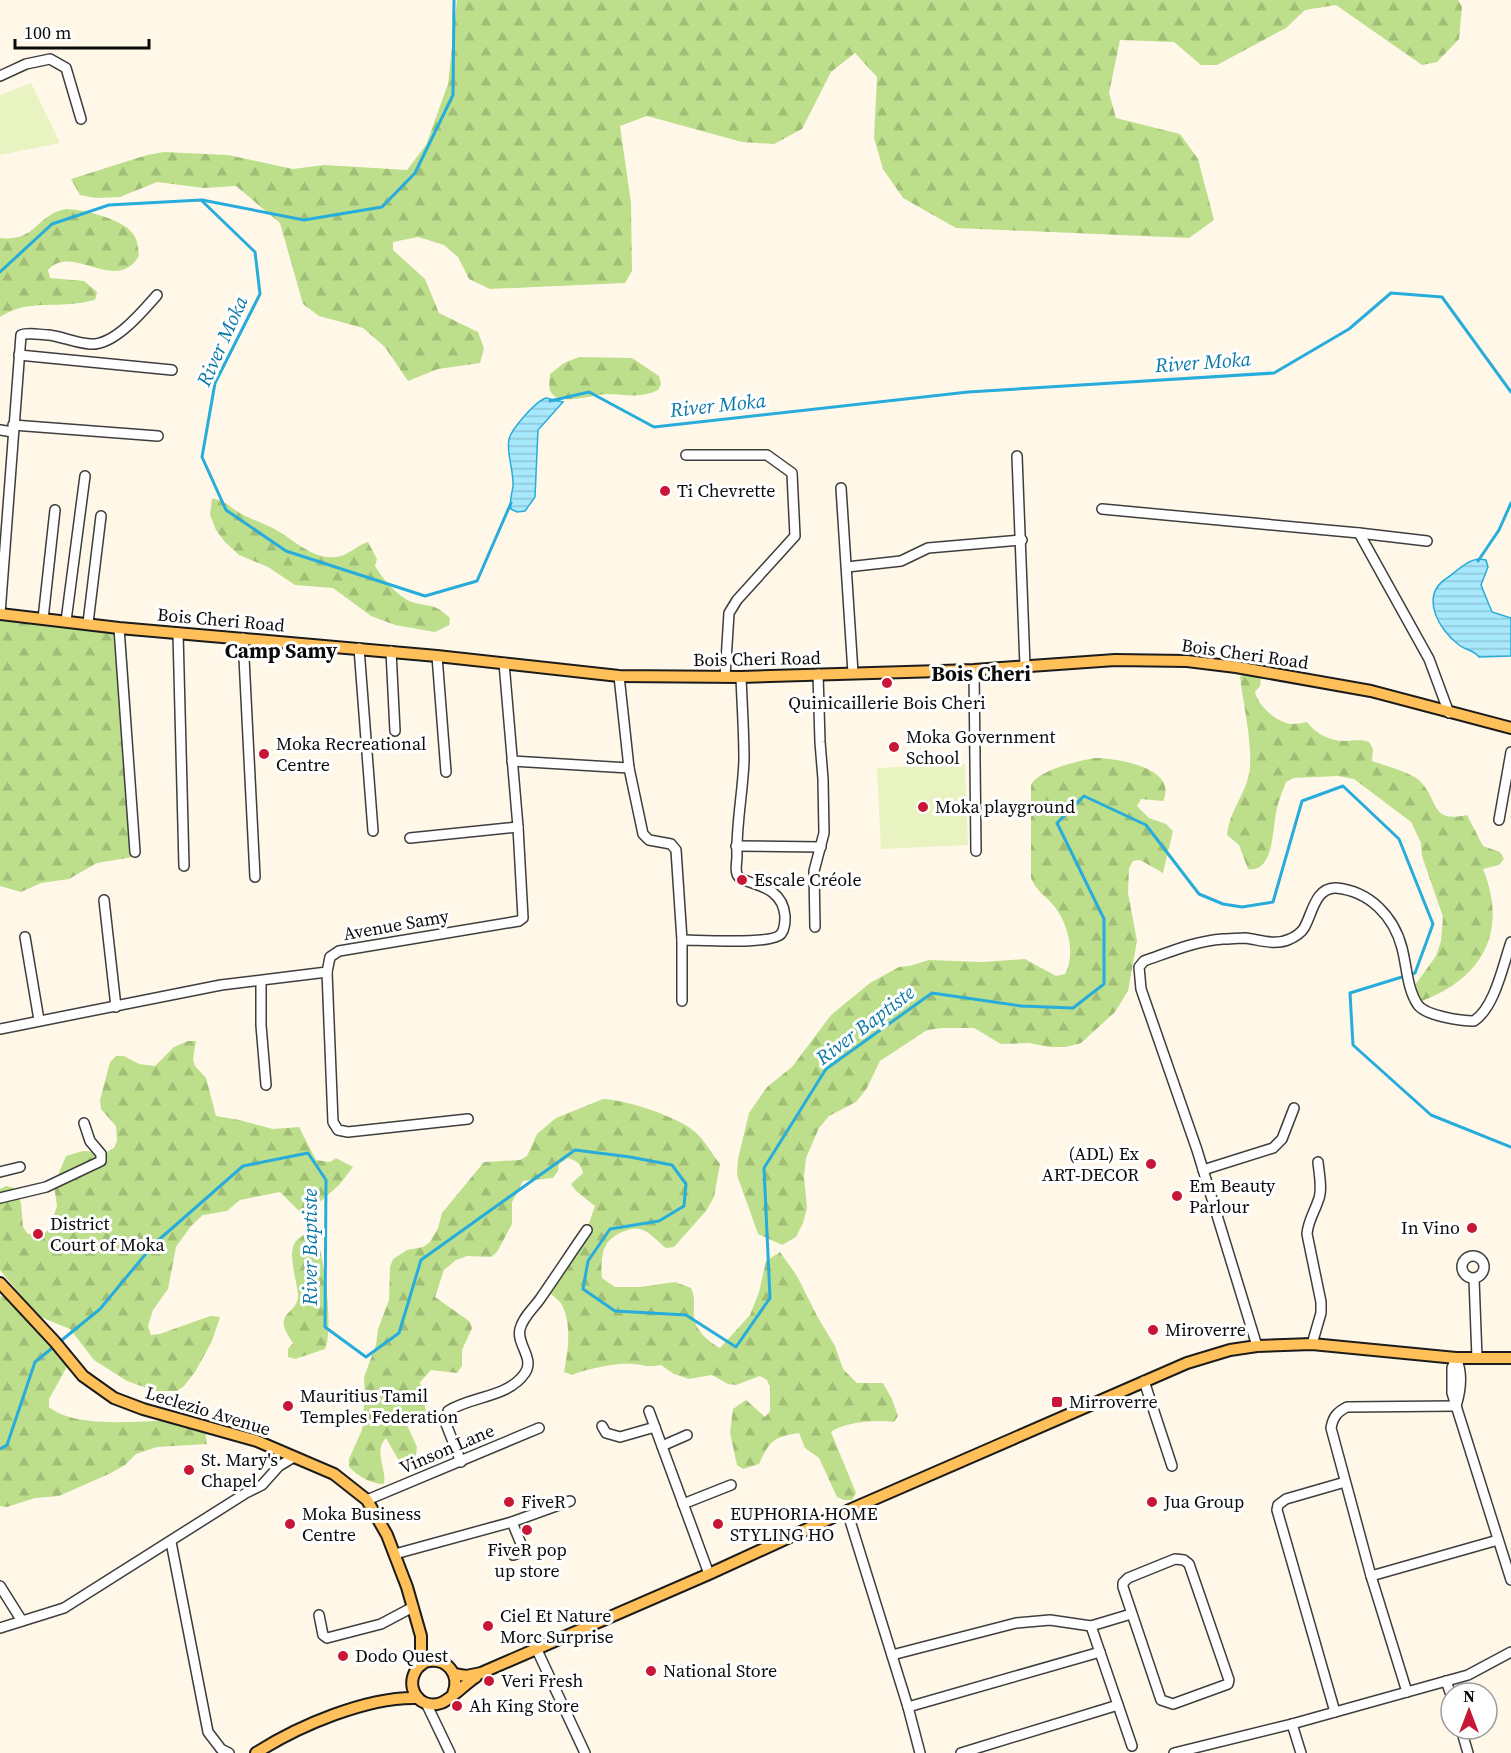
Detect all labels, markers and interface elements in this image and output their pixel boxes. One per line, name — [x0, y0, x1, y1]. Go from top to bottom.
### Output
scale bar — [15, 12, 148, 50]
text: 100 m — [24, 20, 71, 45]
water label: River Moka — [189, 291, 255, 392]
water label: River Moka — [1153, 345, 1253, 379]
water label: River Moka — [668, 386, 768, 424]
place label: Ti Chevrette — [677, 478, 775, 503]
marker: Ti Chevrette — [658, 484, 672, 498]
street label: Bois Cheri Road — [156, 601, 286, 638]
street label: Bois Cheri Road — [1180, 632, 1310, 675]
district label: Camp Samy — [225, 636, 338, 665]
street label: Bois Cheri Road — [693, 645, 821, 672]
district label: Bois Cheri — [931, 659, 1031, 688]
marker: Quinicaillerie Bois Cheri — [880, 676, 894, 690]
place label: Quinicaillerie Bois Cheri — [788, 690, 986, 715]
place label: Moka Government School — [906, 724, 1056, 770]
place label: Moka Recreational Centre — [276, 731, 426, 777]
marker: Moka Government School — [887, 740, 901, 754]
marker: Moka Recreational Centre — [257, 747, 271, 761]
place label: Moka playground — [935, 794, 1075, 819]
marker: Moka playground — [916, 800, 930, 814]
place label: Escale Créole — [754, 867, 862, 892]
marker: Escale Créole — [735, 873, 749, 887]
street label: Avenue Samy — [341, 903, 451, 946]
water label: River Baptiste — [809, 979, 920, 1072]
place label: (ADL) Ex ART-DECOR — [1042, 1141, 1140, 1187]
marker: (ADL) Ex ART-DECOR — [1144, 1157, 1158, 1171]
place label: Em Beauty Parlour — [1189, 1173, 1276, 1219]
water label: River Baptiste — [296, 1189, 324, 1306]
marker: Em Beauty Parlour — [1170, 1189, 1184, 1203]
place label: District Court of Moka — [50, 1211, 165, 1257]
place label: In Vino — [1401, 1215, 1460, 1240]
marker: In Vino — [1465, 1221, 1479, 1235]
marker: District Court of Moka — [31, 1227, 45, 1241]
place label: Miroverre — [1165, 1317, 1246, 1342]
marker: Miroverre — [1146, 1323, 1160, 1337]
street label: Leclezio Avenue — [142, 1380, 274, 1441]
place label: Mauritius Tamil Temples Federation — [300, 1383, 459, 1429]
place label: Mirroverre — [1069, 1389, 1158, 1414]
marker: Mirroverre — [1050, 1395, 1064, 1409]
marker: Mauritius Tamil Temples Federation — [281, 1399, 295, 1413]
street label: Vinson Lane — [396, 1417, 498, 1480]
place label: St. Mary's Chapel — [201, 1447, 278, 1493]
marker: St. Mary's Chapel — [182, 1463, 196, 1477]
place label: FiveR — [521, 1489, 566, 1514]
place label: Jua Group — [1163, 1489, 1244, 1514]
marker: FiveR — [502, 1495, 516, 1509]
marker: Jua Group — [1145, 1495, 1159, 1509]
place label: Moka Business Centre — [302, 1501, 421, 1547]
place label: EUPHORIA HOME STYLING HO — [730, 1501, 878, 1547]
marker: Moka Business Centre — [283, 1517, 297, 1531]
marker: EUPHORIA HOME STYLING HO — [711, 1517, 725, 1531]
marker: FiveR pop up store — [520, 1523, 534, 1537]
place label: FiveR pop up store — [487, 1537, 567, 1583]
place label: Ciel Et Nature Morc Surprise — [500, 1603, 614, 1649]
marker: Ciel Et Nature Morc Surprise — [481, 1619, 495, 1633]
place label: Dodo Quest — [355, 1643, 448, 1668]
marker: Dodo Quest — [336, 1649, 350, 1663]
place label: National Store — [663, 1658, 777, 1683]
marker: National Store — [644, 1664, 658, 1678]
place label: Veri Fresh — [501, 1668, 583, 1693]
marker: Veri Fresh — [482, 1674, 496, 1688]
north arrow — [1439, 1681, 1499, 1741]
text: N — [1463, 1685, 1475, 1707]
place label: Ah King Store — [469, 1693, 579, 1718]
marker: Ah King Store — [450, 1699, 464, 1713]

